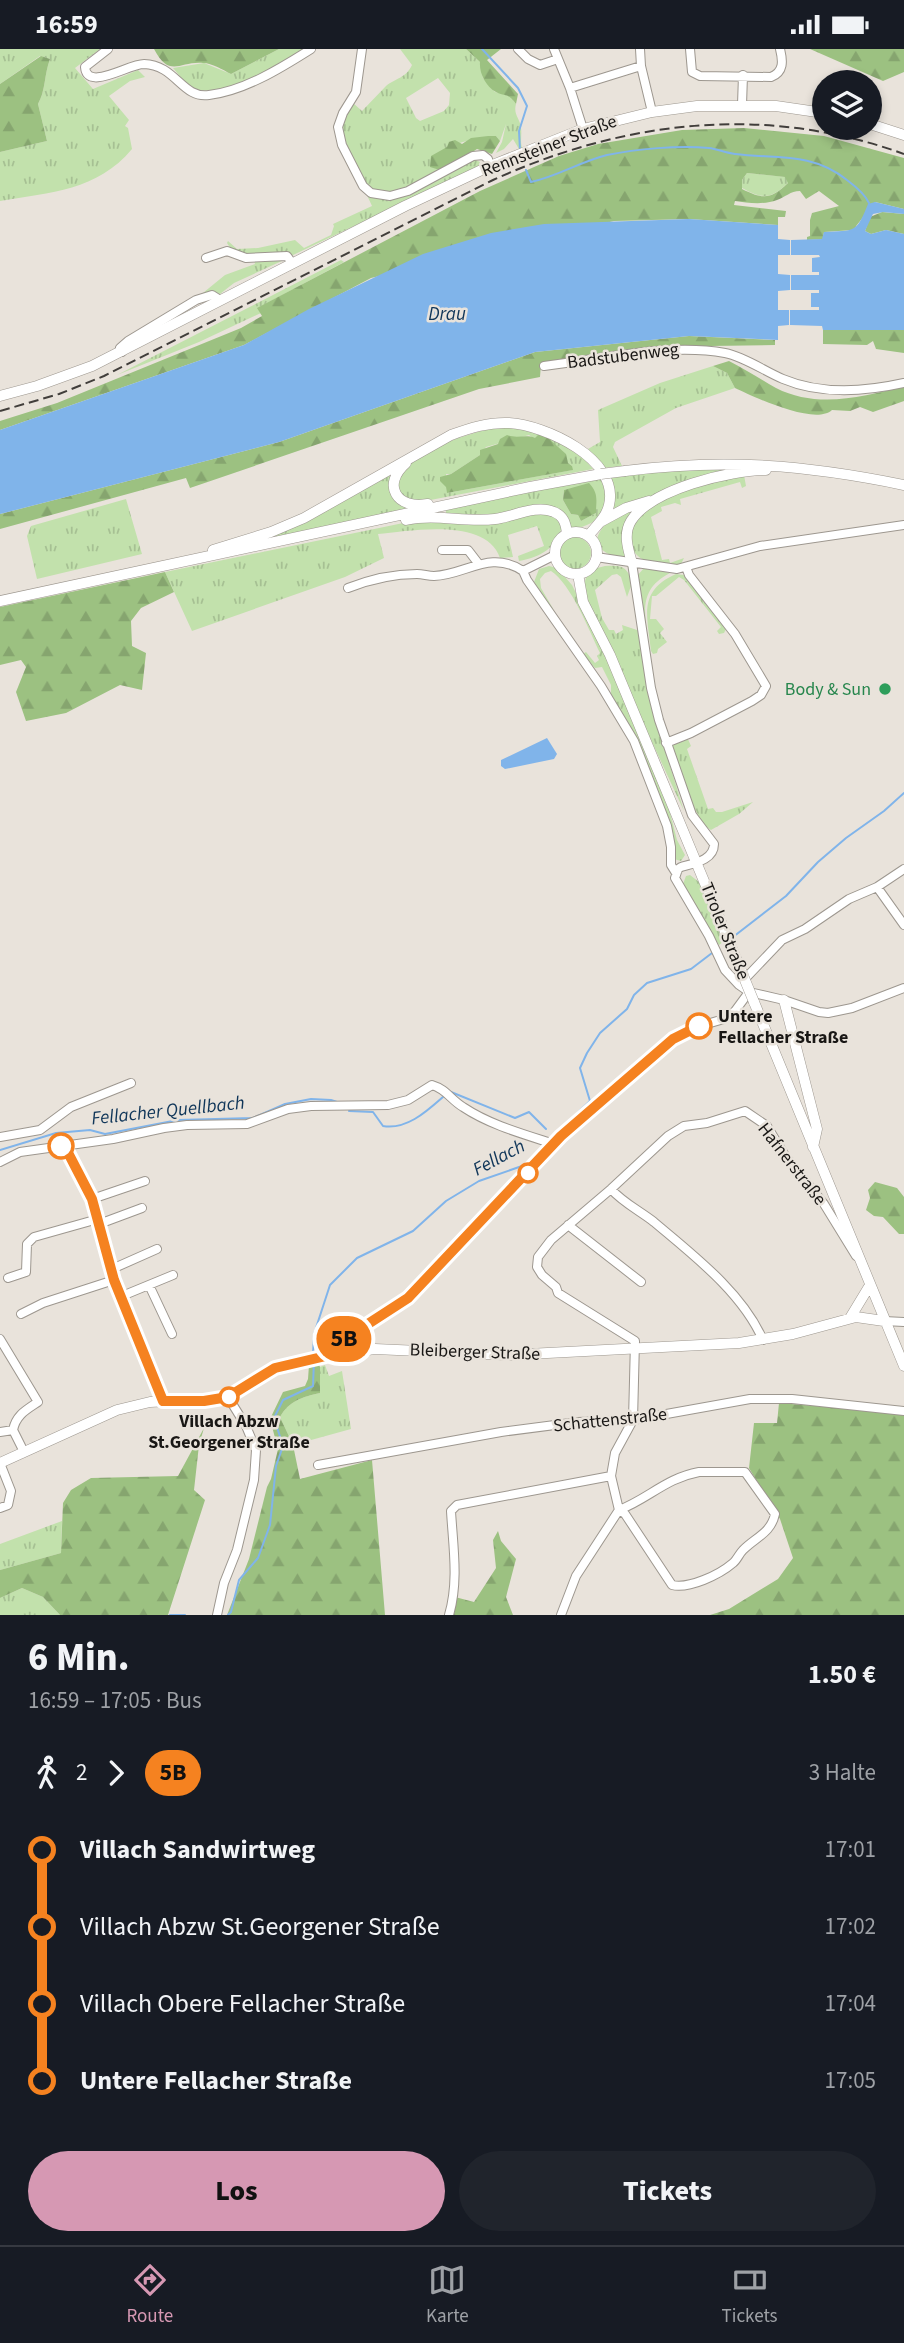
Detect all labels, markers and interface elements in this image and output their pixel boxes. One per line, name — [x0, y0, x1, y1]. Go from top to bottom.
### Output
text: 16:59 — [35, 6, 98, 43]
map controls — [812, 70, 882, 140]
button: layers — [812, 70, 882, 140]
street label: Rennsteiner Straße — [478, 109, 620, 183]
water label: Drau — [428, 301, 466, 328]
street label: Badstubenweg — [566, 337, 680, 375]
place label: Body & Sun — [785, 677, 871, 702]
marker: Body & Sun — [877, 681, 893, 697]
street label: Tiroler Straße — [694, 879, 756, 983]
place label: Untere Fellacher Straße — [718, 1004, 848, 1050]
marker: Untere Fellacher Straße — [686, 1013, 712, 1039]
water label: Fellacher Quellbach — [90, 1090, 246, 1132]
street label: Hafnerstraße — [752, 1118, 832, 1211]
unlabelled marker — [48, 1133, 74, 1159]
water label: Fellach — [468, 1133, 530, 1183]
unlabelled marker — [518, 1163, 538, 1183]
line badge: 5B — [312, 1316, 376, 1362]
text: 5B — [330, 1321, 358, 1356]
street label: Bleiberger Straße — [409, 1337, 541, 1367]
marker: Villach Abzw St.Georgener Straße — [219, 1387, 239, 1407]
street label: Schattenstraße — [552, 1402, 668, 1438]
place label: Villach Abzw St.Georgener Straße — [148, 1409, 310, 1455]
text: 6 Min. — [28, 1631, 130, 1685]
text: 1.50 € — [808, 1656, 876, 1693]
text: 16:59 – 17:05 · Bus — [28, 1684, 202, 1717]
icon: walk — [28, 1754, 66, 1792]
icon: forward — [97, 1754, 135, 1792]
text: 5B — [159, 1755, 187, 1790]
text: 2 — [76, 1756, 87, 1789]
text: 3 Halte — [809, 1756, 876, 1789]
text: Villach Sandwirtweg — [80, 1831, 315, 1868]
text: 17:01 — [825, 1833, 876, 1866]
text: Villach Abzw St.Georgener Straße — [80, 1908, 440, 1945]
text: 17:02 — [825, 1910, 876, 1943]
text: Villach Obere Fellacher Straße — [80, 1985, 405, 2022]
text: 17:04 — [825, 1987, 876, 2020]
text: Untere Fellacher Straße — [80, 2062, 352, 2099]
text: 17:05 — [825, 2064, 876, 2097]
button: Los — [28, 2151, 445, 2231]
button: Tickets — [459, 2151, 876, 2231]
tab: Route — [126, 2261, 173, 2330]
tab: Karte — [426, 2261, 469, 2330]
tab: Tickets — [722, 2261, 778, 2330]

